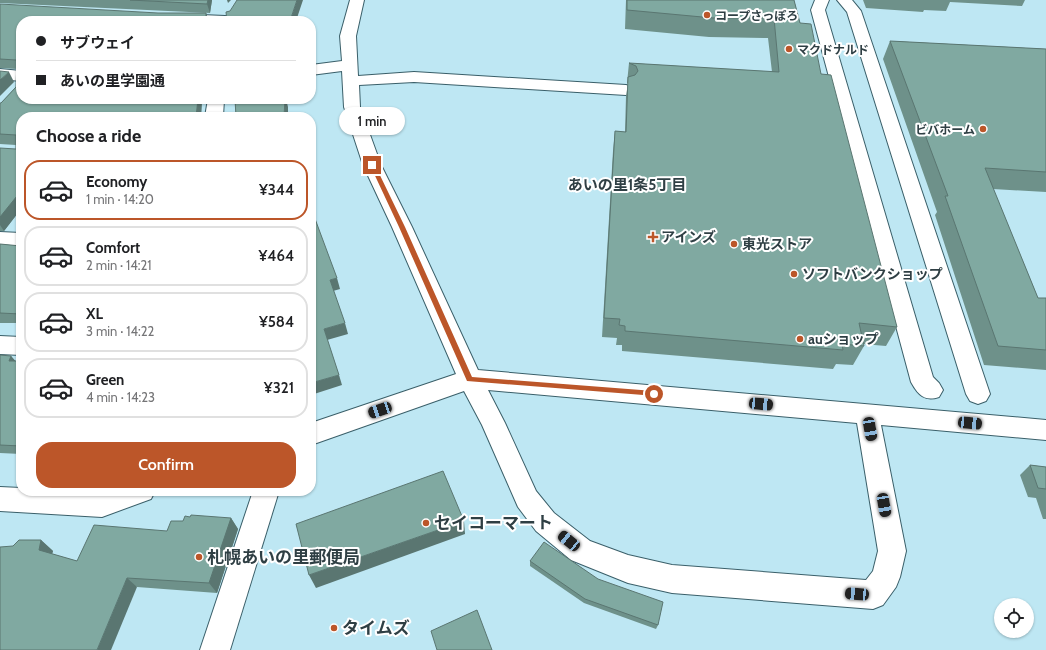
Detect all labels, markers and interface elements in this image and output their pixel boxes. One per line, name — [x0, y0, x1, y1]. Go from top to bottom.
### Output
place label: コープさっぽろ — [715, 8, 798, 23]
marker: コープさっぽろ — [702, 10, 712, 20]
text: サブウェイ — [60, 34, 135, 52]
place label: マクドナルド — [797, 42, 869, 57]
marker: マクドナルド — [784, 44, 794, 54]
text: あいの里学園通 — [60, 72, 165, 90]
callout: 1 min — [339, 107, 405, 135]
text: 1 min — [357, 113, 387, 129]
place label: ビバホーム — [915, 122, 975, 137]
marker: ビバホーム — [978, 124, 988, 134]
text: Choose a ride — [36, 125, 141, 147]
route end — [363, 156, 381, 174]
icon: car — [38, 172, 74, 208]
text: Economy — [86, 173, 147, 191]
district label: あいの里1条5丁目 — [568, 176, 686, 194]
text: ¥344 — [259, 181, 294, 199]
text: 1 min · 14:20 — [86, 191, 154, 207]
place label: アインズ — [661, 228, 716, 246]
marker: アインズ — [648, 232, 658, 242]
place label: 東光ストア — [742, 235, 812, 253]
icon: car — [38, 238, 74, 274]
text: Comfort — [86, 239, 140, 257]
marker: 東光ストア — [729, 239, 739, 249]
text: ¥464 — [259, 247, 294, 265]
text: 2 min · 14:21 — [86, 257, 152, 273]
place label: ソフトバンクショップ — [802, 265, 943, 283]
marker: ソフトバンクショップ — [789, 269, 799, 279]
icon: car — [38, 304, 74, 340]
text: XL — [86, 305, 103, 323]
text: ¥584 — [259, 313, 294, 331]
text: 3 min · 14:22 — [86, 323, 154, 339]
place label: auショップ — [808, 330, 879, 348]
marker: auショップ — [795, 334, 805, 344]
icon: car — [38, 370, 74, 406]
text: Green — [86, 371, 124, 389]
text: ¥321 — [264, 379, 294, 397]
route start — [645, 385, 663, 403]
text: 4 min · 14:23 — [86, 389, 155, 405]
car — [749, 397, 773, 411]
car — [367, 400, 393, 420]
car — [862, 416, 878, 442]
car — [958, 416, 982, 430]
button: Confirm — [36, 442, 296, 488]
car — [876, 492, 892, 518]
place label: セイコーマート — [434, 513, 553, 533]
marker: セイコーマート — [421, 518, 431, 528]
car — [556, 529, 582, 553]
place label: 札幌あいの里郵便局 — [207, 547, 360, 567]
marker: 札幌あいの里郵便局 — [194, 552, 204, 562]
car — [845, 587, 869, 601]
map controls — [994, 598, 1034, 638]
button: locate — [994, 598, 1034, 638]
place label: タイムズ — [342, 618, 410, 638]
marker: タイムズ — [329, 623, 339, 633]

